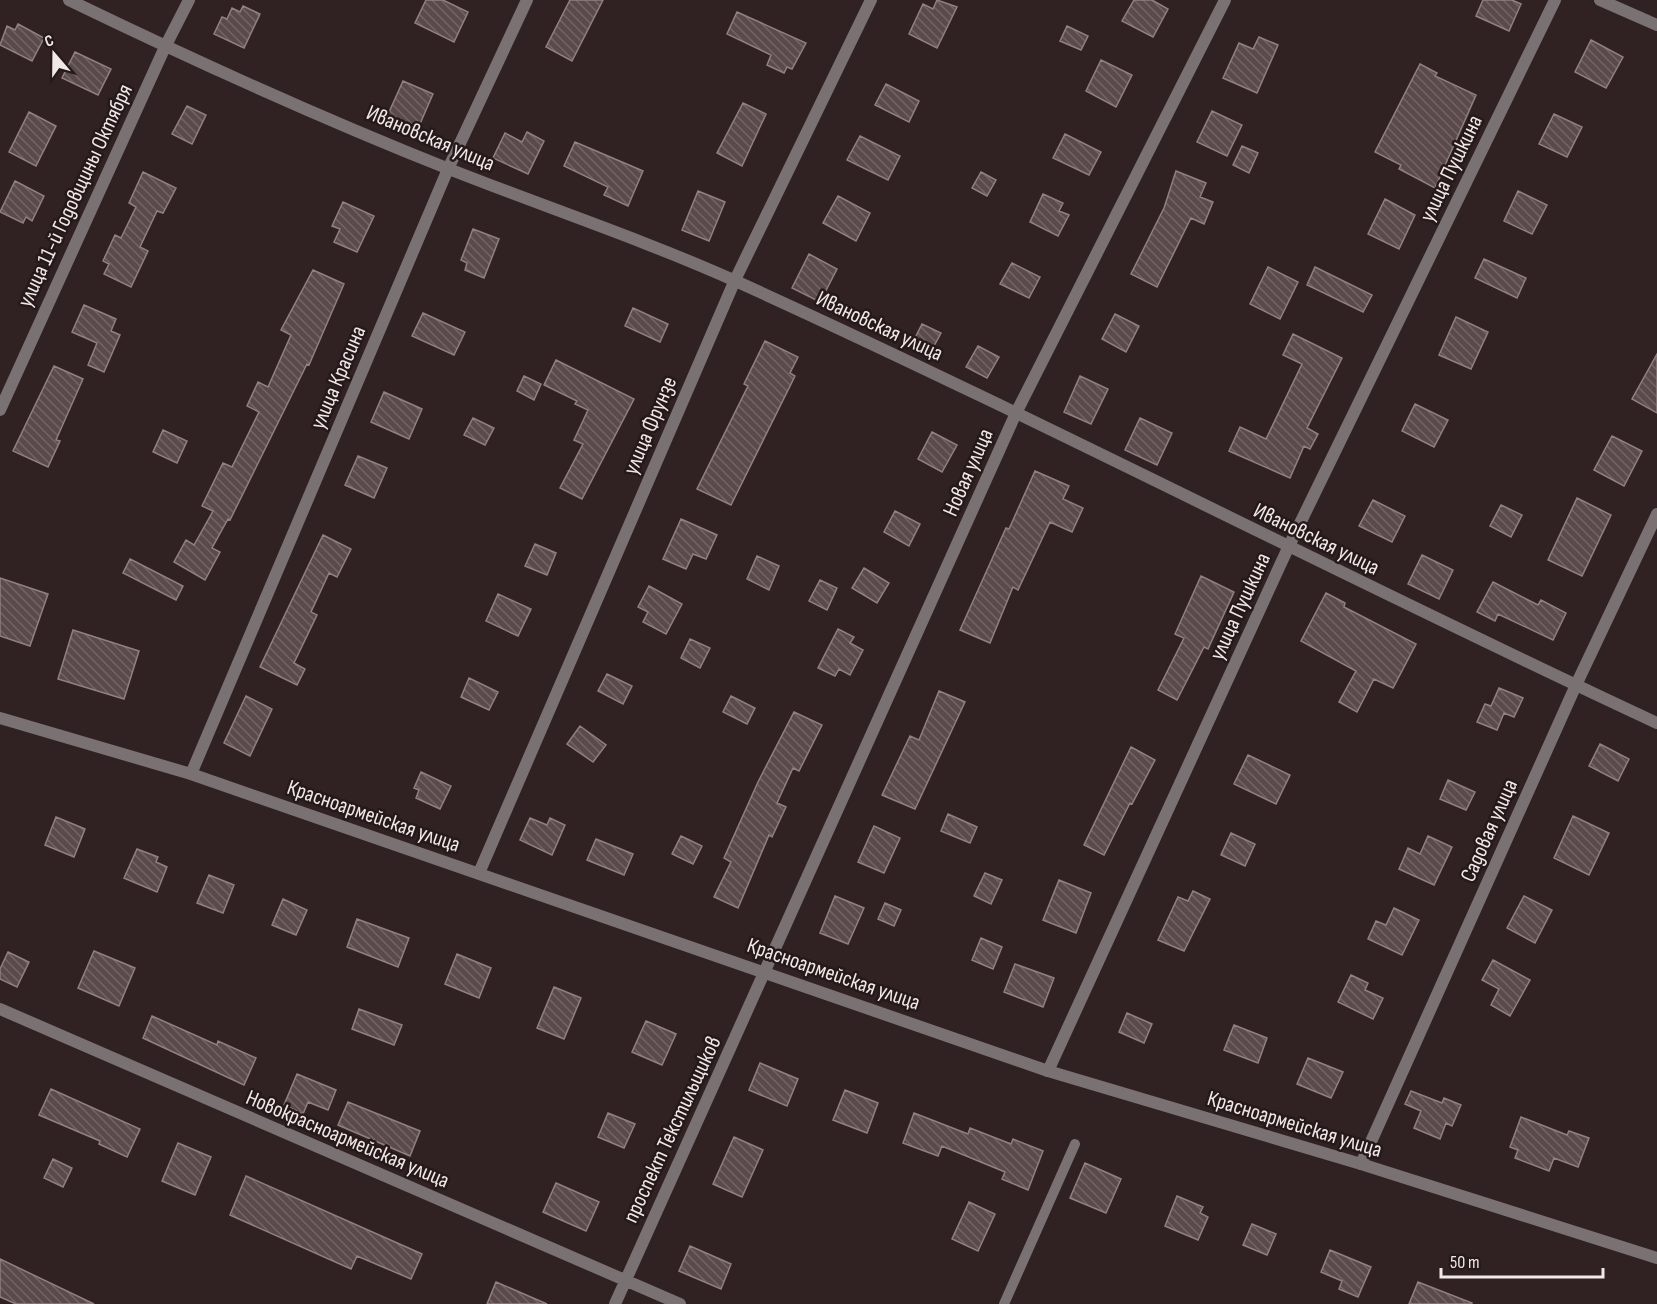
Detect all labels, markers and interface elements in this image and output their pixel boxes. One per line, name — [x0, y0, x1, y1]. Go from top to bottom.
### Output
north arrow — [24, 24, 84, 84]
text: С — [42, 31, 56, 52]
street label: улица 11-й Годовщины Октября — [12, 80, 139, 311]
street label: Ивановская улица — [362, 99, 499, 178]
street label: улица Пушкина — [1414, 111, 1489, 226]
street label: Ивановская улица — [812, 285, 947, 367]
street label: улица Красина — [305, 322, 372, 433]
street label: улица Фрунзе — [618, 373, 683, 479]
street label: Новая улица — [937, 425, 1000, 521]
street label: Ивановская улица — [1249, 497, 1384, 581]
street label: улица Пушкина — [1204, 549, 1277, 665]
street label: Красноармейская улица — [283, 774, 464, 859]
street label: Садовая улица — [1455, 775, 1524, 886]
street label: Красноармейская улица — [743, 932, 924, 1017]
street label: проспект Текстильщиков — [617, 1032, 727, 1227]
street label: Новокрасноармейская улица — [242, 1084, 453, 1194]
street label: Красноармейская улица — [1204, 1085, 1385, 1164]
scale bar — [1441, 1241, 1603, 1279]
text: 50 m — [1450, 1252, 1480, 1273]

